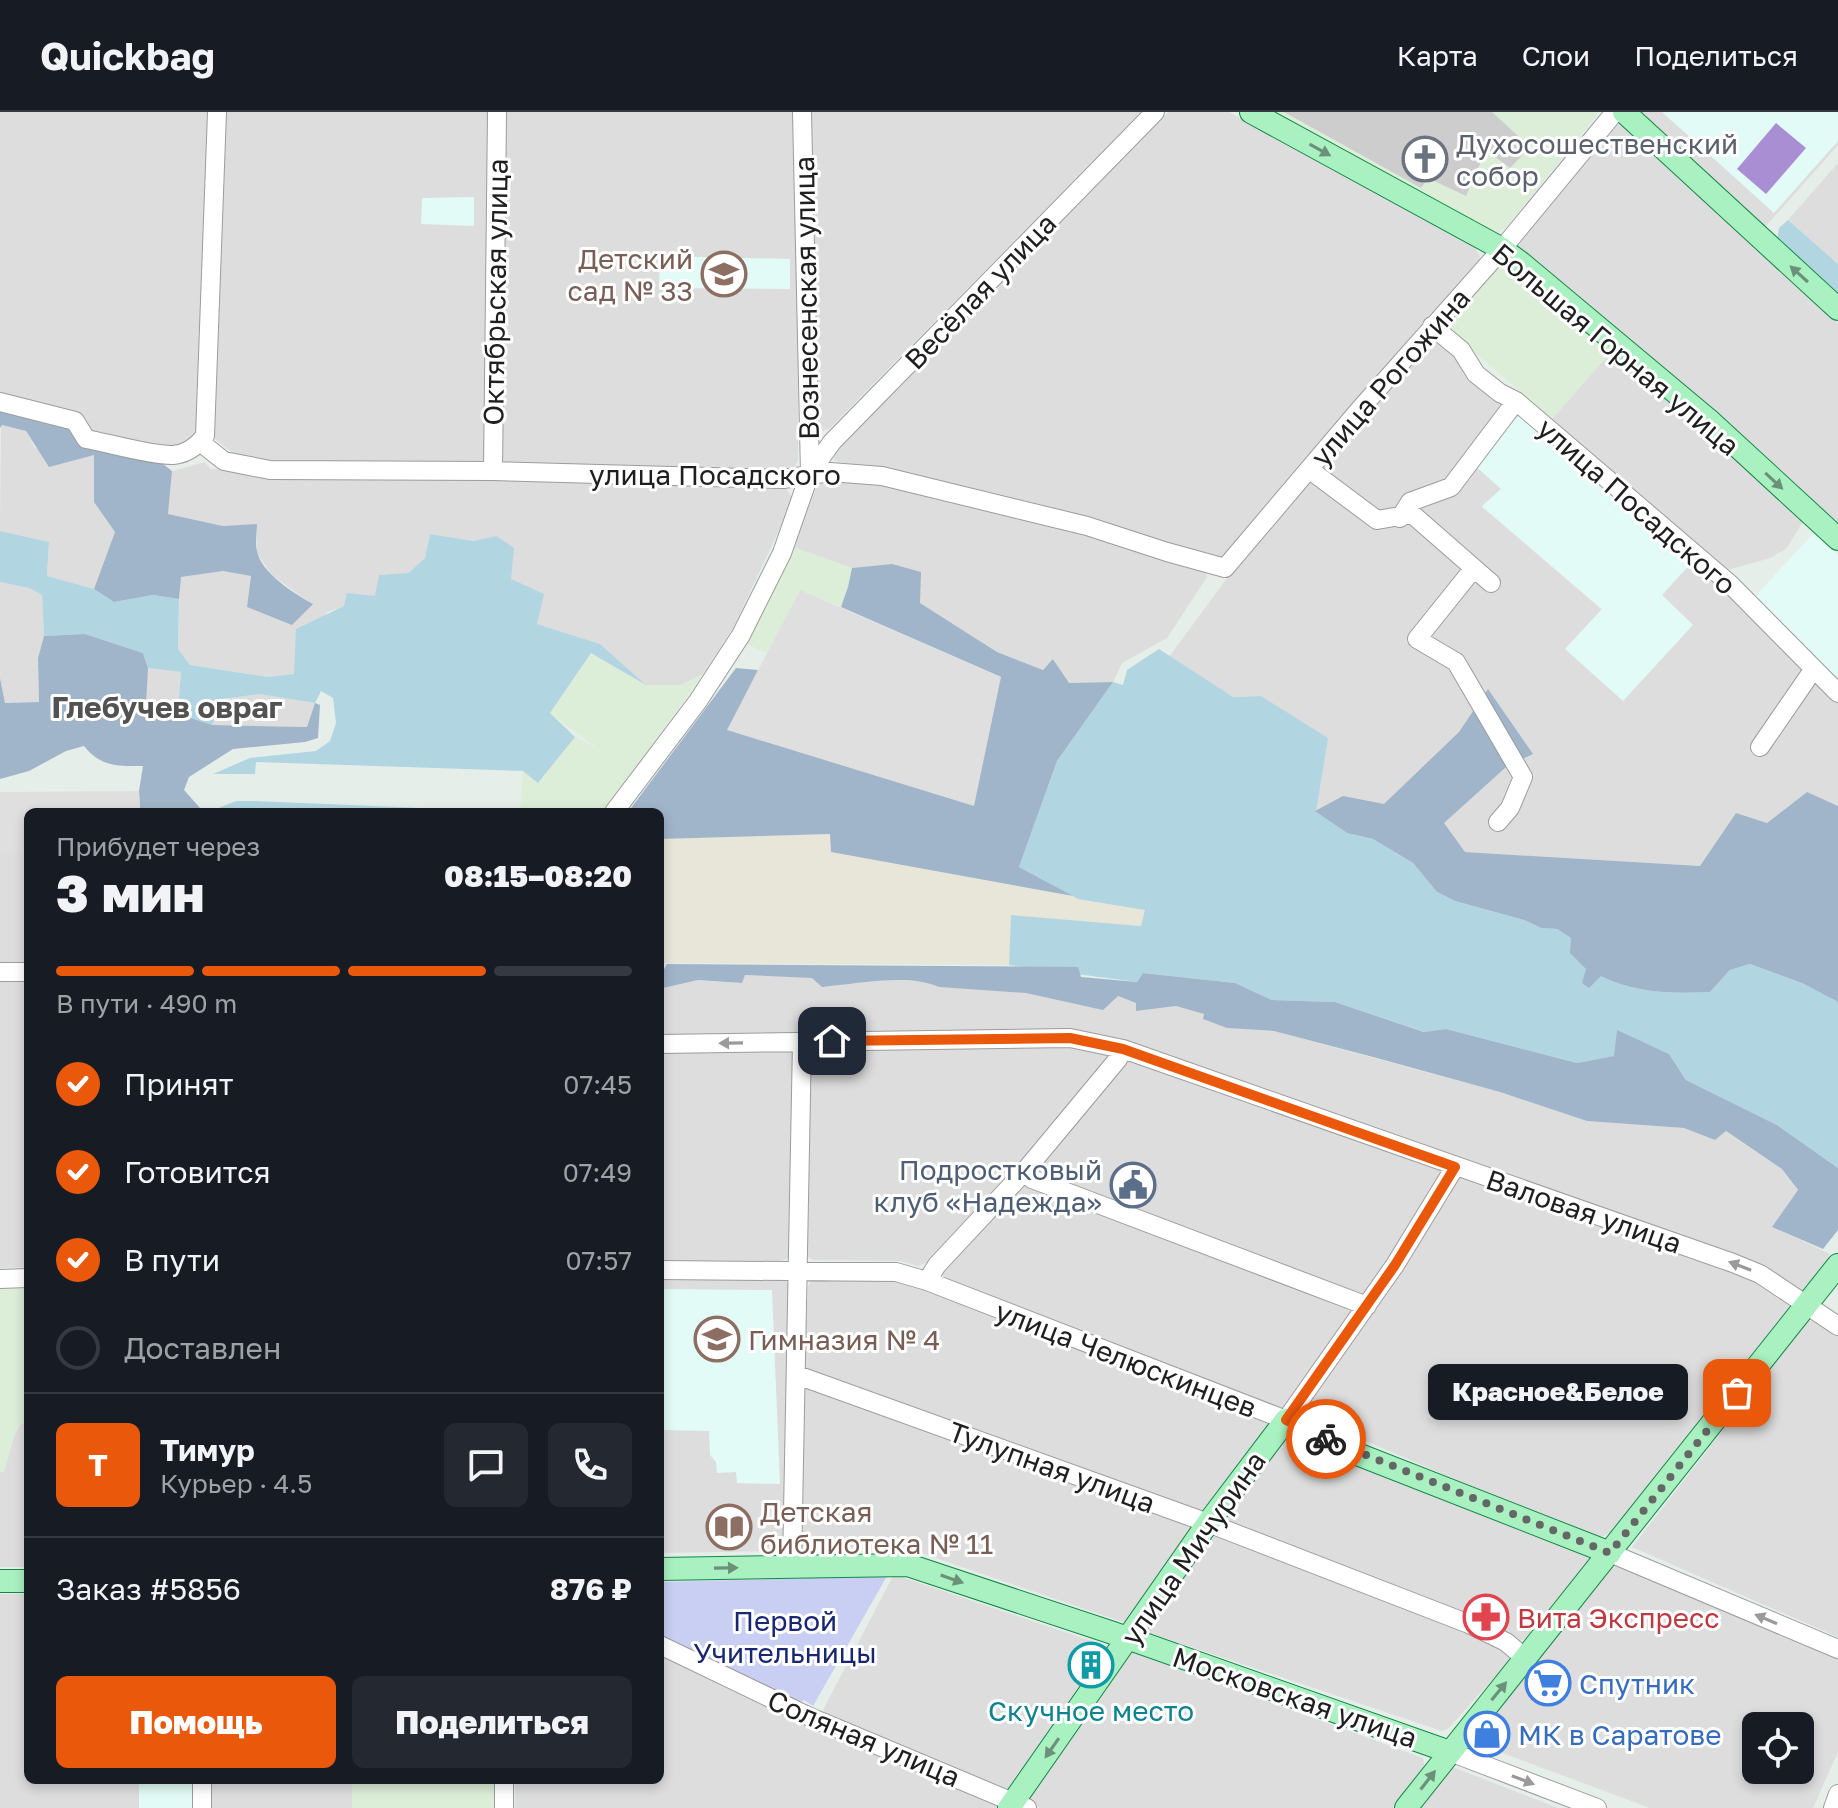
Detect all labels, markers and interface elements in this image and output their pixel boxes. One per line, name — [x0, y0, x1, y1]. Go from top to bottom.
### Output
text: Quickbag — [40, 33, 215, 78]
text: Карта — [1397, 39, 1478, 72]
text: Слои — [1522, 39, 1590, 72]
text: Поделиться — [1634, 39, 1798, 72]
place label: Духосошественский собор — [1456, 127, 1738, 192]
church icon: Духосошественский собор — [1401, 135, 1449, 183]
one-way arrow — [1308, 143, 1331, 156]
street label: Вознесенская улица — [787, 156, 825, 440]
street label: Октябрьская улица — [476, 158, 514, 426]
street label: Весёлая улица — [897, 206, 1063, 376]
street label: Большая Горная улица — [1486, 236, 1746, 462]
place label: Детский сад № 33 — [568, 242, 693, 307]
school or university icon: Детский сад № 33 — [700, 250, 748, 298]
one-way arrow — [1790, 265, 1809, 283]
street label: улица Рогожина — [1304, 281, 1476, 473]
street label: улица Посадского — [1531, 411, 1743, 601]
street label: улица Посадского — [589, 458, 841, 491]
one-way arrow — [1764, 472, 1783, 490]
district label: Глебучев овраг — [51, 689, 283, 725]
text: Прибудет через — [56, 831, 260, 862]
text: 08:15–08:20 — [444, 858, 632, 894]
text: 3 мин — [56, 861, 204, 923]
text: В пути · 490 m — [56, 988, 237, 1019]
pin — [798, 1007, 866, 1075]
icon: home — [810, 1019, 854, 1063]
one-way arrow — [718, 1036, 743, 1049]
icon: check — [56, 1062, 100, 1106]
text: Принят — [124, 1066, 233, 1102]
text: 07:45 — [563, 1069, 632, 1100]
icon: check — [56, 1150, 100, 1194]
place label: Подростковый клуб «Надежда» — [873, 1153, 1102, 1218]
text: Готовится — [124, 1154, 271, 1190]
text: 07:49 — [563, 1157, 632, 1188]
public building icon: Подростковый клуб «Надежда» — [1109, 1161, 1157, 1209]
street label: Валовая улица — [1482, 1162, 1686, 1260]
icon: check — [56, 1238, 100, 1282]
text: В пути — [124, 1242, 220, 1278]
text: 07:57 — [565, 1245, 632, 1276]
one-way arrow — [1728, 1259, 1752, 1272]
street label: улица Челюскинцев — [991, 1294, 1261, 1424]
school or university icon: Гимназия № 4 — [693, 1315, 741, 1363]
place label: Гимназия № 4 — [748, 1323, 940, 1356]
text: Доставлен — [124, 1330, 281, 1366]
pin — [1703, 1359, 1771, 1427]
callout: Красное&Белое — [1429, 1365, 1689, 1421]
icon: bag — [1715, 1371, 1759, 1415]
text: Красное&Белое — [1452, 1376, 1664, 1407]
courier — [1286, 1399, 1366, 1479]
street label: Тулупная улица — [944, 1414, 1160, 1520]
icon: bike — [1304, 1417, 1348, 1461]
button: chat — [444, 1423, 528, 1507]
button: phone — [548, 1423, 632, 1507]
text: Тимур — [160, 1432, 255, 1468]
street label: улица Мичурина — [1114, 1445, 1272, 1651]
text: Т — [88, 1447, 108, 1483]
text: Курьер · 4.5 — [160, 1468, 312, 1499]
place label: Детская библиотека № 11 — [760, 1495, 993, 1560]
library icon: Детская библиотека № 11 — [705, 1503, 753, 1551]
one-way arrow — [714, 1561, 739, 1574]
text: Заказ #5856 — [56, 1571, 241, 1607]
text: 876 ₽ — [550, 1571, 632, 1607]
one-way arrow — [941, 1573, 965, 1585]
pharmacy icon: Вита Экспресс — [1462, 1593, 1510, 1641]
place label: Вита Экспресс — [1517, 1601, 1719, 1634]
park label: Первой Учительницы — [693, 1604, 877, 1669]
one-way arrow — [1754, 1612, 1778, 1625]
street label: Московская улица — [1169, 1640, 1421, 1754]
building icon: Скучное место — [1067, 1641, 1115, 1689]
supermarket icon: Спутник — [1524, 1659, 1572, 1707]
place label: Спутник — [1579, 1667, 1695, 1700]
button: Помощь — [56, 1676, 336, 1768]
button: Поделиться — [352, 1676, 632, 1768]
one-way arrow — [1490, 1681, 1507, 1701]
street label: Соляная улица — [763, 1683, 965, 1793]
place label: Скучное место — [988, 1694, 1194, 1727]
shop icon: МК в Саратове — [1463, 1710, 1511, 1758]
map controls — [1742, 1712, 1814, 1784]
button: locate — [1742, 1712, 1814, 1784]
place label: МК в Саратове — [1518, 1718, 1721, 1751]
one-way arrow — [1045, 1738, 1060, 1759]
one-way arrow — [1419, 1770, 1436, 1790]
one-way arrow — [1511, 1774, 1535, 1787]

